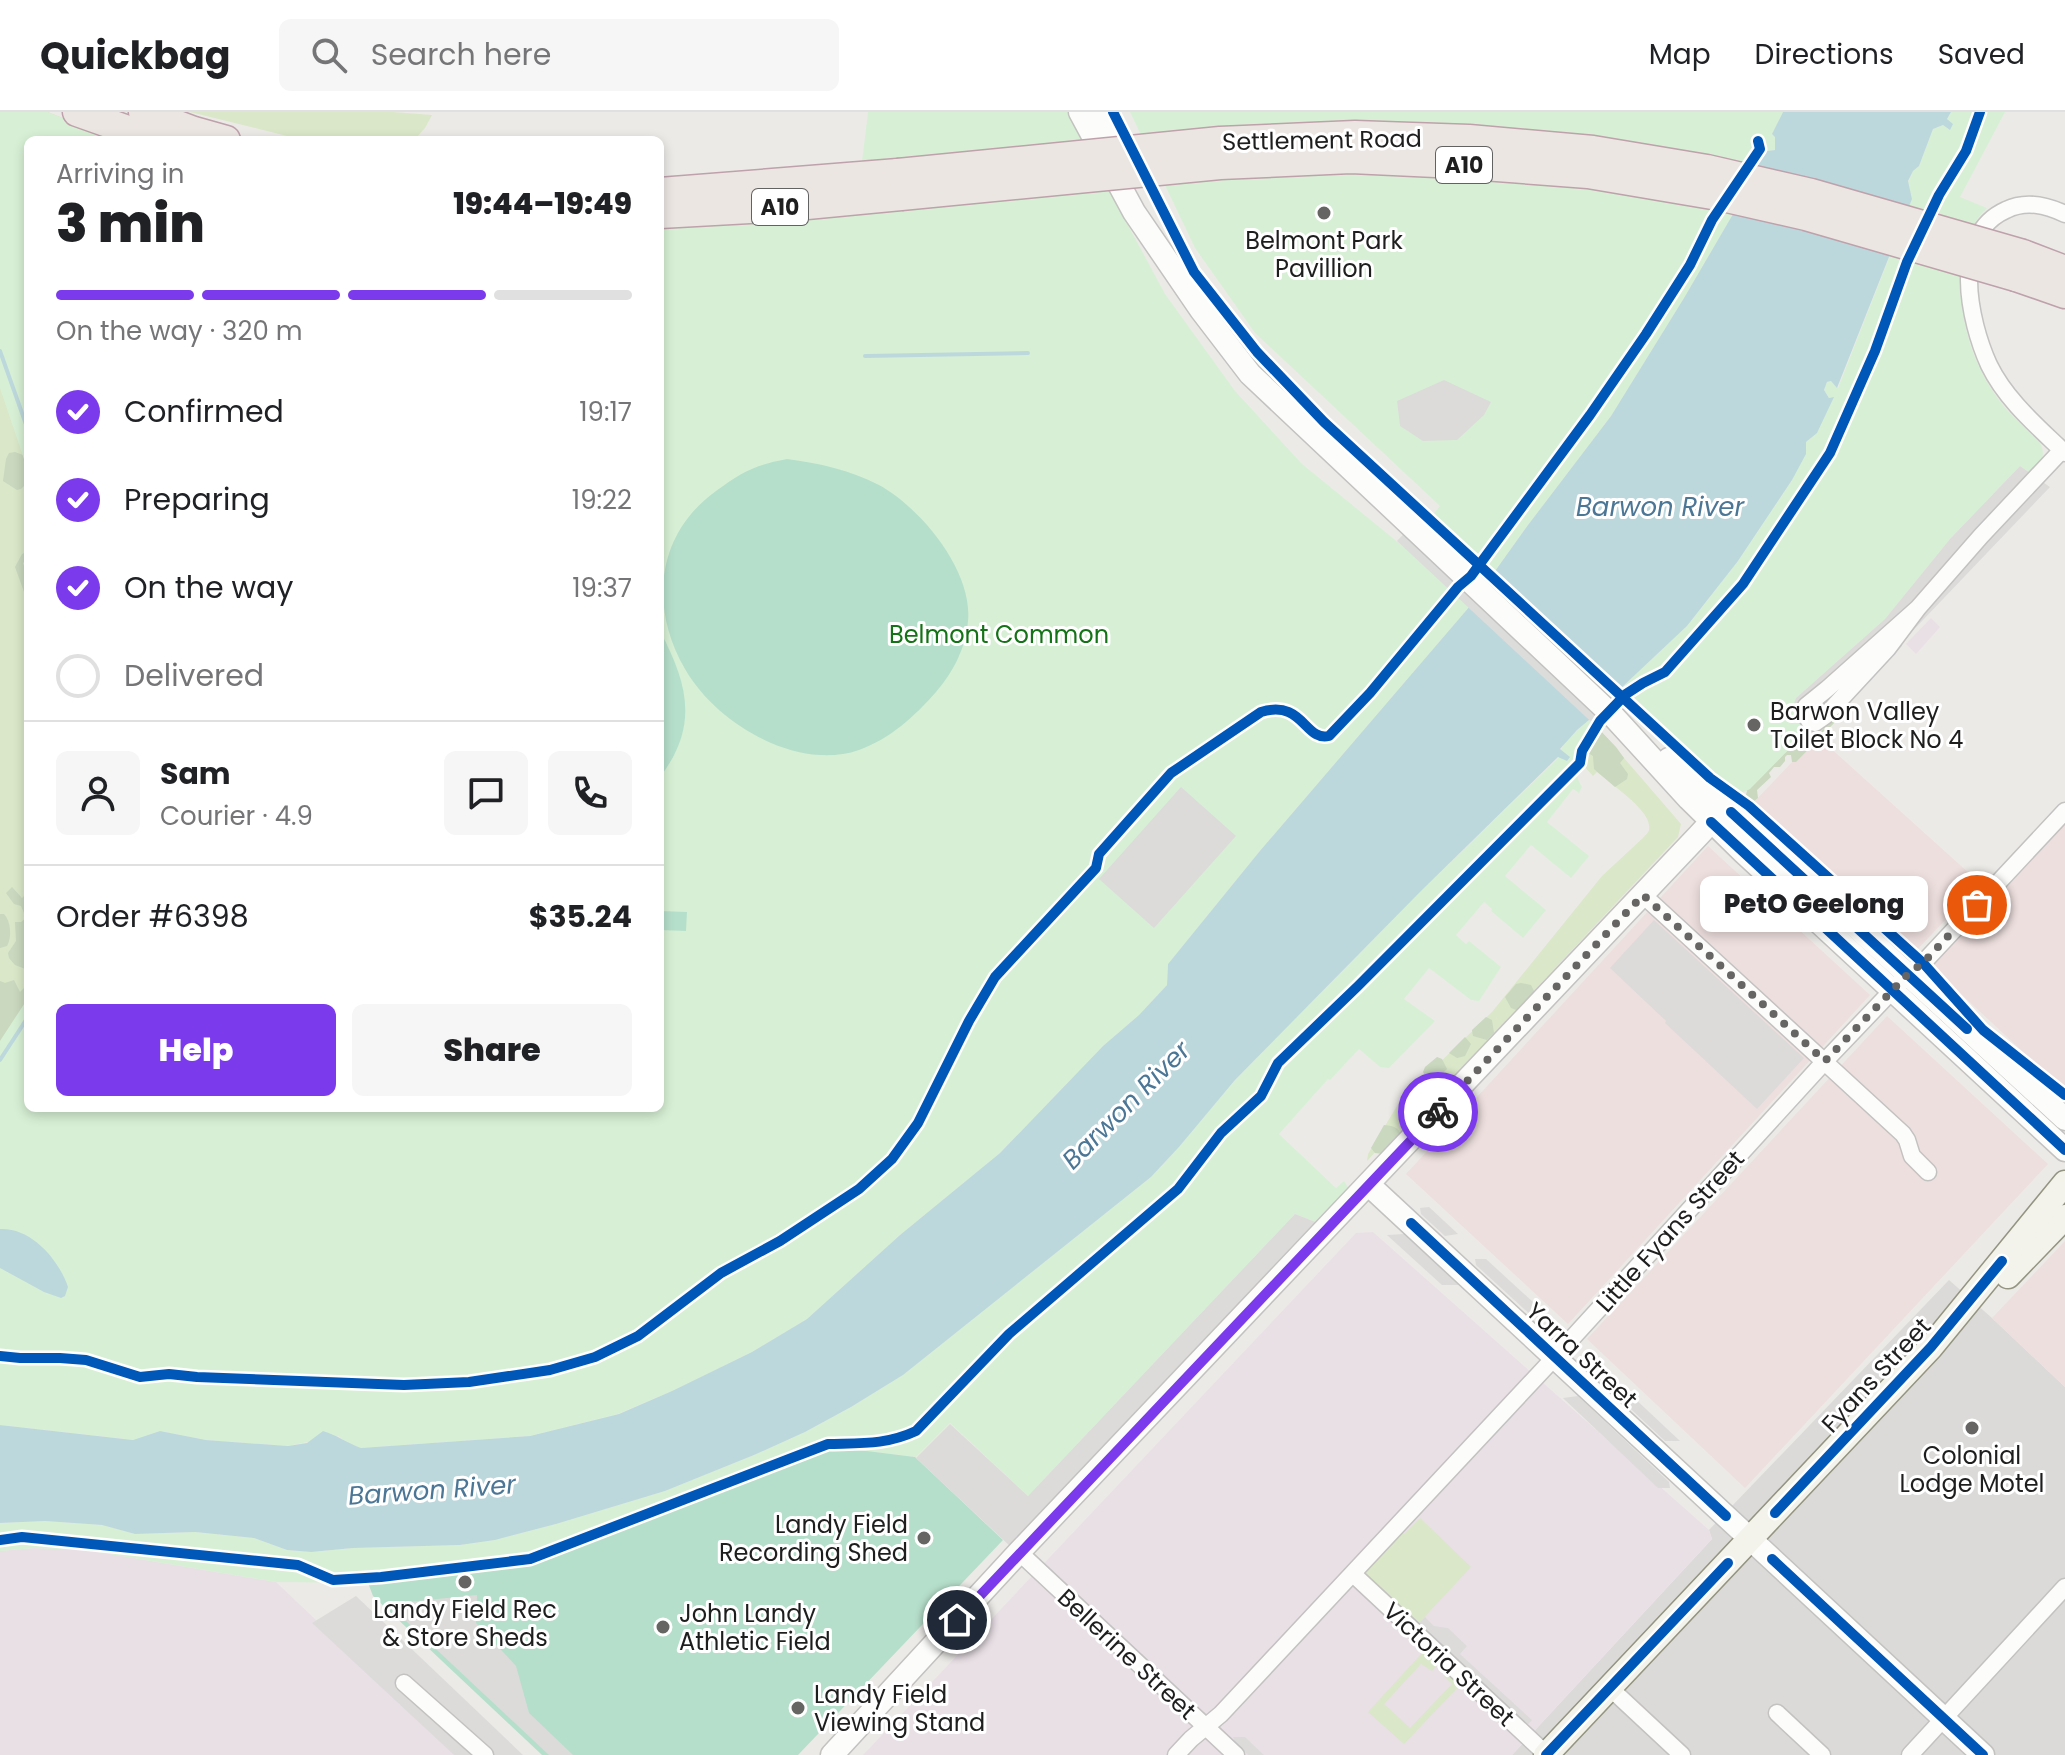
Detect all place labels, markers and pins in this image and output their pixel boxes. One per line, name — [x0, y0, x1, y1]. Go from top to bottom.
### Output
marker: Belmont Park Pavillion — [1315, 204, 1333, 222]
place label: Belmont Park Pavillion — [1245, 224, 1403, 285]
place label: Barwon Valley Toilet Block No 4 — [1770, 695, 1963, 756]
marker: Barwon Valley Toilet Block No 4 — [1745, 716, 1763, 734]
pin — [1943, 871, 2011, 939]
callout: PetO Geelong — [1701, 877, 1929, 933]
marker: Colonial Lodge Motel — [1963, 1419, 1981, 1437]
place label: Colonial Lodge Motel — [1899, 1439, 2045, 1500]
place label: Landy Field Recording Shed — [719, 1508, 908, 1569]
marker: Landy Field Recording Shed — [915, 1529, 933, 1547]
marker: Landy Field Rec & Store Sheds — [456, 1573, 474, 1591]
pin — [923, 1586, 991, 1654]
place label: Landy Field Rec & Store Sheds — [373, 1593, 557, 1654]
place label: John Landy Athletic Field — [679, 1597, 831, 1658]
marker: John Landy Athletic Field — [654, 1618, 672, 1636]
place label: Landy Field Viewing Stand — [814, 1678, 985, 1739]
marker: Landy Field Viewing Stand — [789, 1699, 807, 1717]

